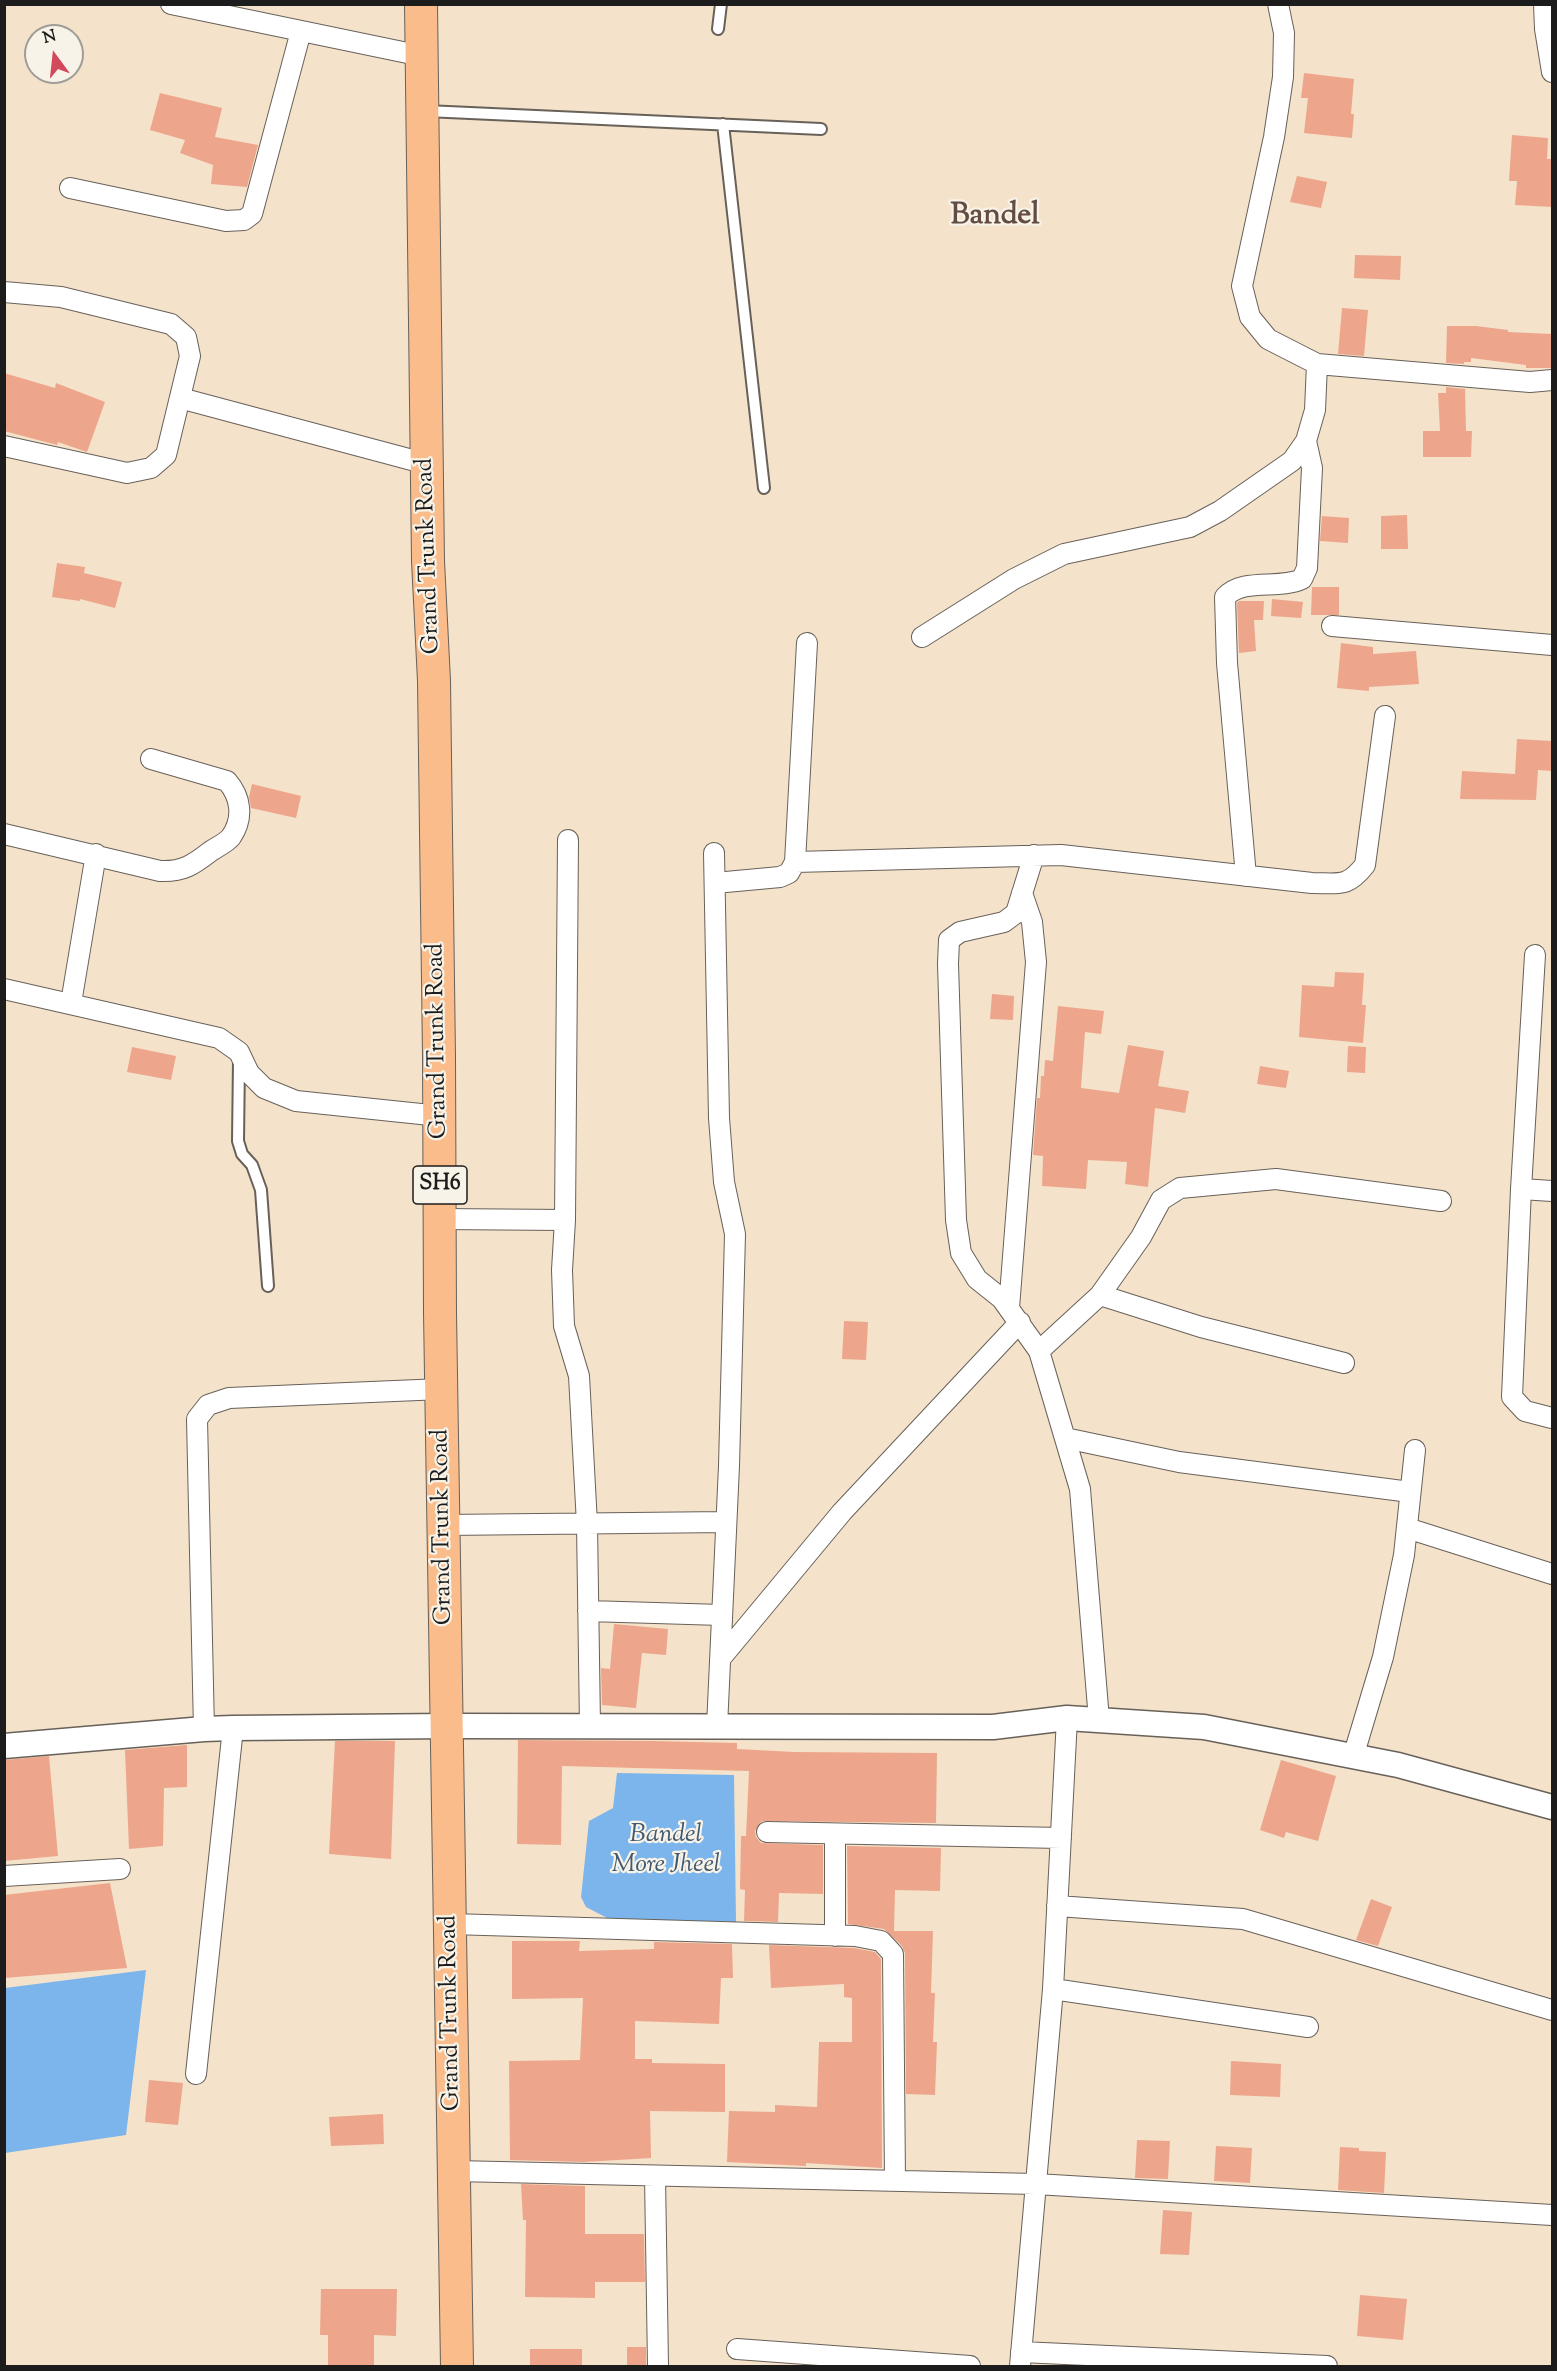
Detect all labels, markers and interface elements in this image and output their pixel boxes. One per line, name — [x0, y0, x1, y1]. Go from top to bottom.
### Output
north arrow — [24, 24, 84, 84]
text: N — [41, 25, 59, 51]
district label: Bandel — [950, 200, 1040, 236]
street label: Grand Trunk Road — [412, 457, 448, 655]
street label: Grand Trunk Road — [423, 943, 455, 1139]
road number: SH6 — [413, 1166, 467, 1204]
street label: Grand Trunk Road — [428, 1429, 460, 1625]
water label: Bandel More Jheel — [612, 1821, 720, 1882]
street label: Grand Trunk Road — [436, 1915, 468, 2111]

